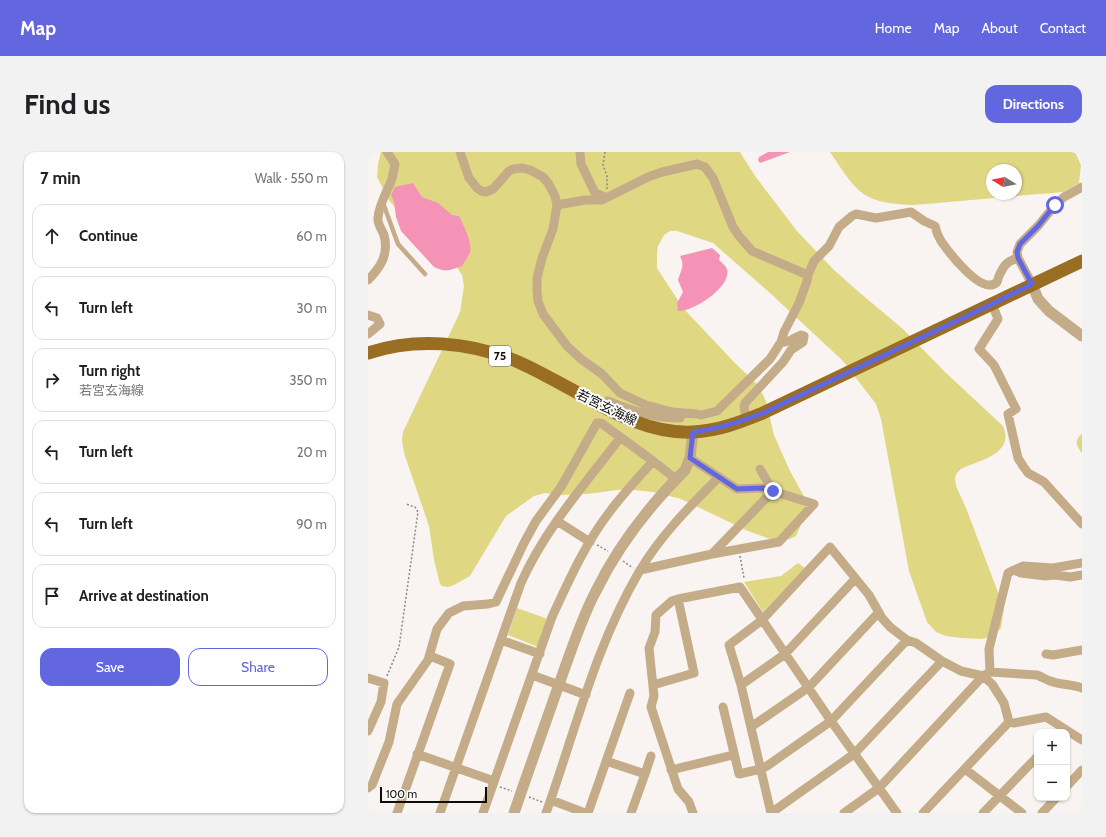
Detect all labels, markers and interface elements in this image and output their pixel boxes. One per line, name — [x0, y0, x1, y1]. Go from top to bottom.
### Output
text: Map — [20, 17, 56, 40]
text: Home — [875, 19, 912, 37]
text: Map — [934, 19, 959, 37]
text: About — [981, 19, 1018, 37]
text: Contact — [1040, 19, 1086, 37]
button: Directions — [985, 85, 1082, 123]
text: Find us — [24, 87, 110, 121]
north arrow — [986, 164, 1022, 200]
text: 7 min — [40, 168, 81, 188]
text: Walk · 550 m — [255, 170, 328, 186]
route start — [1046, 196, 1064, 214]
icon: ahead — [41, 225, 63, 247]
text: Continue — [79, 227, 138, 245]
text: 60 m — [296, 228, 327, 244]
icon: left — [41, 297, 63, 319]
text: Turn left — [79, 299, 133, 317]
text: 30 m — [297, 300, 327, 316]
road number: 75 — [489, 346, 511, 366]
text: Turn right — [79, 362, 140, 380]
icon: right — [41, 369, 63, 391]
text: 350 m — [290, 372, 327, 388]
text: 若宮玄海線 — [79, 382, 144, 398]
street label: 若宮玄海線 — [574, 386, 640, 428]
icon: left — [41, 441, 63, 463]
text: Turn left — [79, 443, 133, 461]
text: 20 m — [297, 444, 327, 460]
route end — [764, 482, 782, 500]
icon: left — [41, 513, 63, 535]
text: Turn left — [79, 515, 133, 533]
text: 90 m — [296, 516, 327, 532]
icon: arrive — [41, 585, 63, 607]
text: Arrive at destination — [79, 587, 209, 605]
button: Save — [40, 648, 180, 686]
button: Share — [188, 648, 328, 686]
map controls — [1034, 729, 1070, 801]
button: + — [1034, 729, 1070, 765]
button: − — [1034, 765, 1070, 801]
scale bar — [380, 785, 487, 804]
text: 100 m — [386, 787, 417, 801]

